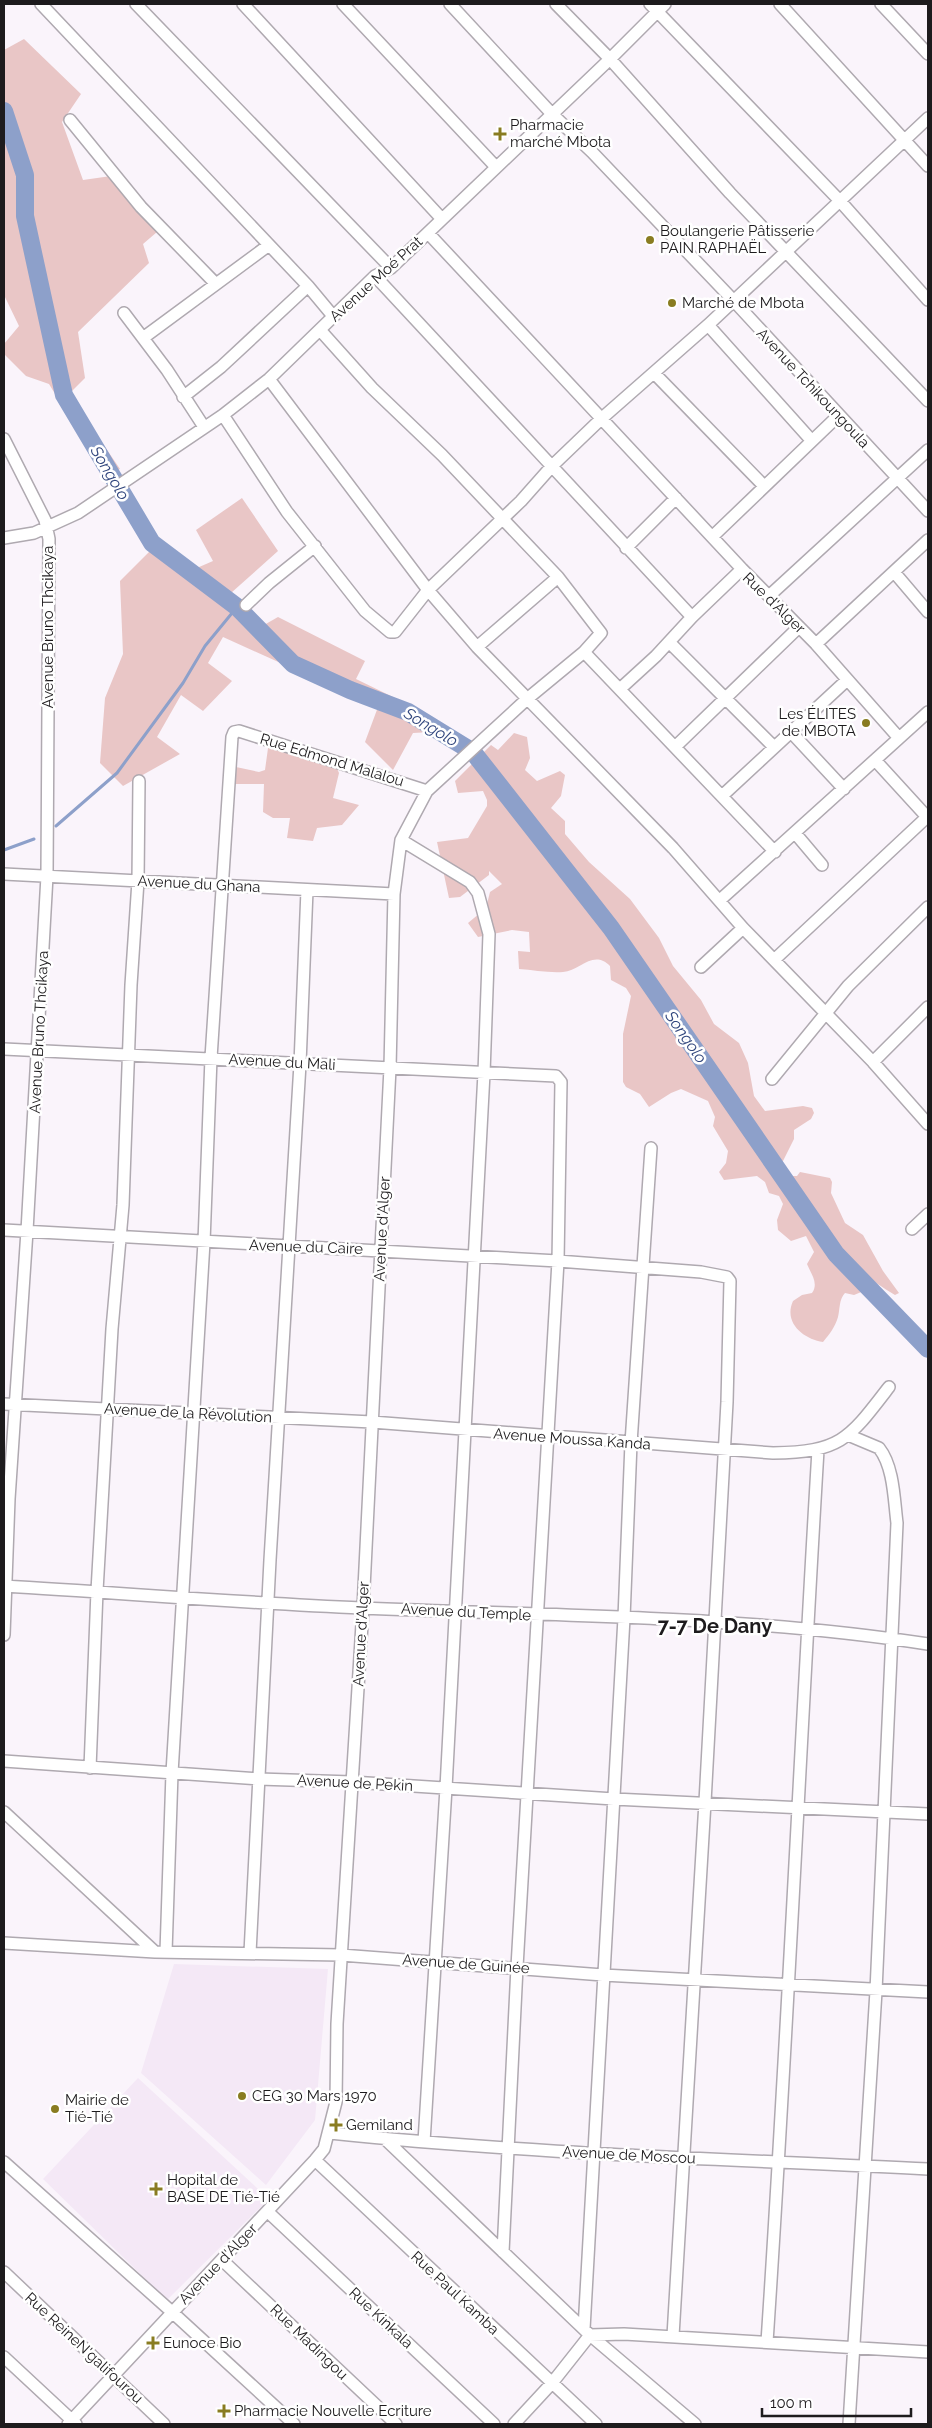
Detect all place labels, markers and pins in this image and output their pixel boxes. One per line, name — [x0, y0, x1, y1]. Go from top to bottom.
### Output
place label: Pharmacie marché Mbota — [510, 116, 611, 151]
marker: Pharmacie marché Mbota — [494, 128, 506, 140]
place label: Boulangerie Pâtisserie PAIN RAPHAËL — [660, 222, 815, 257]
marker: Boulangerie Pâtisserie PAIN RAPHAËL — [644, 234, 656, 246]
place label: Marché de Mbota — [682, 294, 804, 312]
marker: Marché de Mbota — [666, 297, 678, 309]
place label: Les ÉLITES de MBOTA — [779, 705, 856, 740]
marker: Les ÉLITES de MBOTA — [860, 717, 872, 729]
place label: CEG 30 Mars 1970 — [252, 2087, 377, 2105]
marker: CEG 30 Mars 1970 — [236, 2090, 248, 2102]
place label: Mairie de Tié-Tié — [65, 2091, 129, 2126]
marker: Mairie de Tié-Tié — [49, 2103, 61, 2115]
place label: Gemiland — [346, 2116, 413, 2134]
marker: Gemiland — [330, 2119, 342, 2131]
place label: Hopital de BASE DE Tié-Tié — [167, 2171, 280, 2206]
marker: Hopital de BASE DE Tié-Tié — [149, 2182, 163, 2196]
place label: Eunoce Bio — [163, 2334, 242, 2352]
marker: Eunoce Bio — [147, 2337, 159, 2349]
place label: Pharmacie Nouvelle Ecriture — [234, 2402, 432, 2420]
marker: Pharmacie Nouvelle Ecriture — [218, 2405, 230, 2417]

